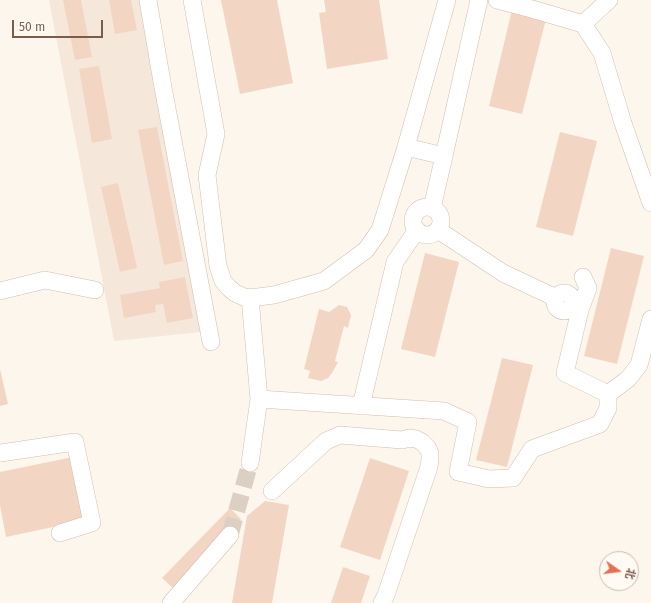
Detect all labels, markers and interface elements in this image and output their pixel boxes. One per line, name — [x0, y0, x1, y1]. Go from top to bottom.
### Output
scale bar — [14, 12, 105, 38]
text: 50 m — [19, 20, 45, 34]
north arrow — [599, 551, 639, 591]
text: 北 — [623, 567, 638, 581]

